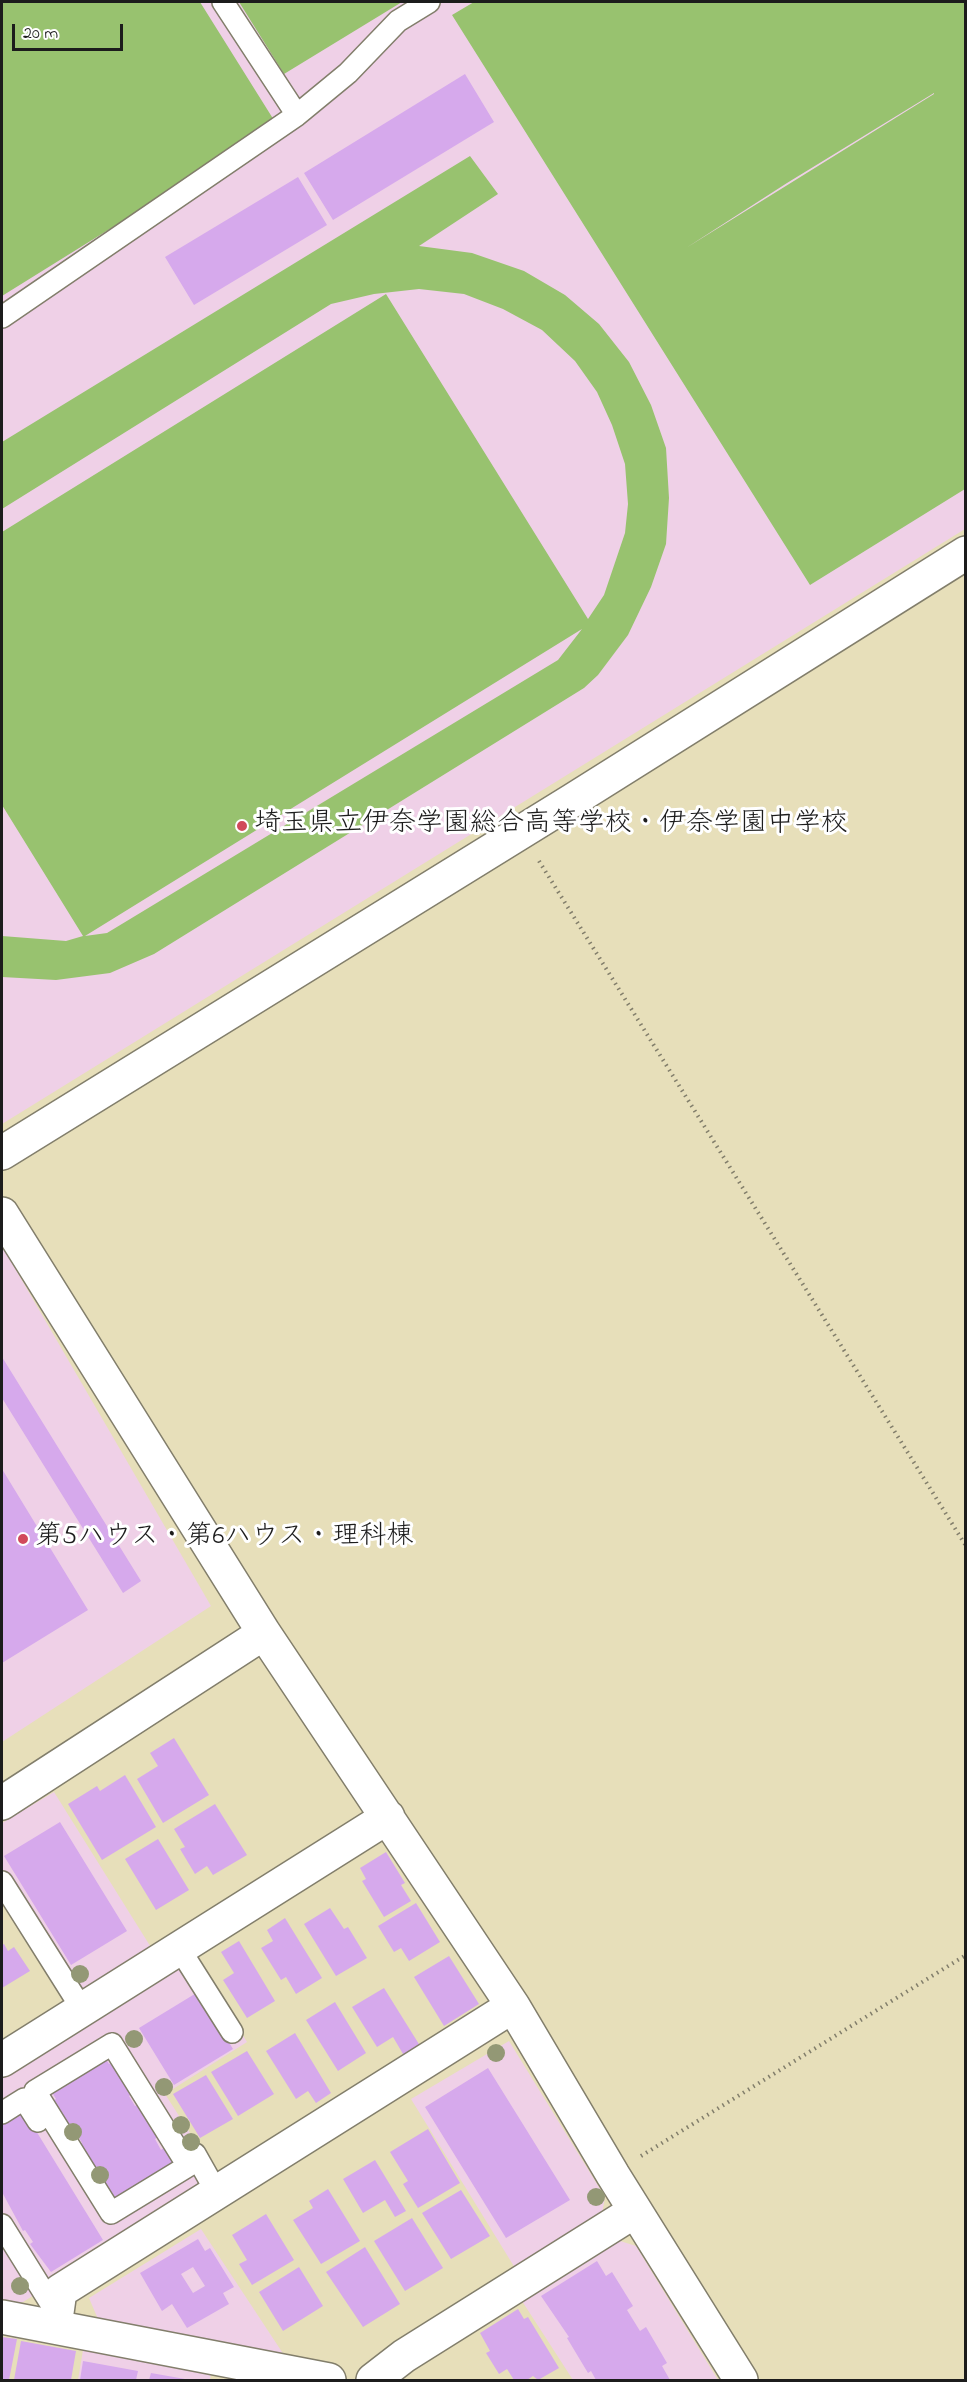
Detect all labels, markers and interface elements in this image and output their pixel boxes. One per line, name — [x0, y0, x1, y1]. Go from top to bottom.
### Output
scale bar — [15, 12, 126, 50]
text: 20 m — [23, 21, 58, 47]
place label: 埼玉県立伊奈学園総合高等学校・伊奈学園中学校 — [254, 810, 848, 842]
marker: 埼玉県立伊奈学園総合高等学校・伊奈学園中学校 — [235, 819, 249, 833]
place label: 第5ハウス・第6ハウス・理科棟 — [35, 1523, 413, 1555]
marker: 第5ハウス・第6ハウス・理科棟 — [16, 1532, 30, 1546]

